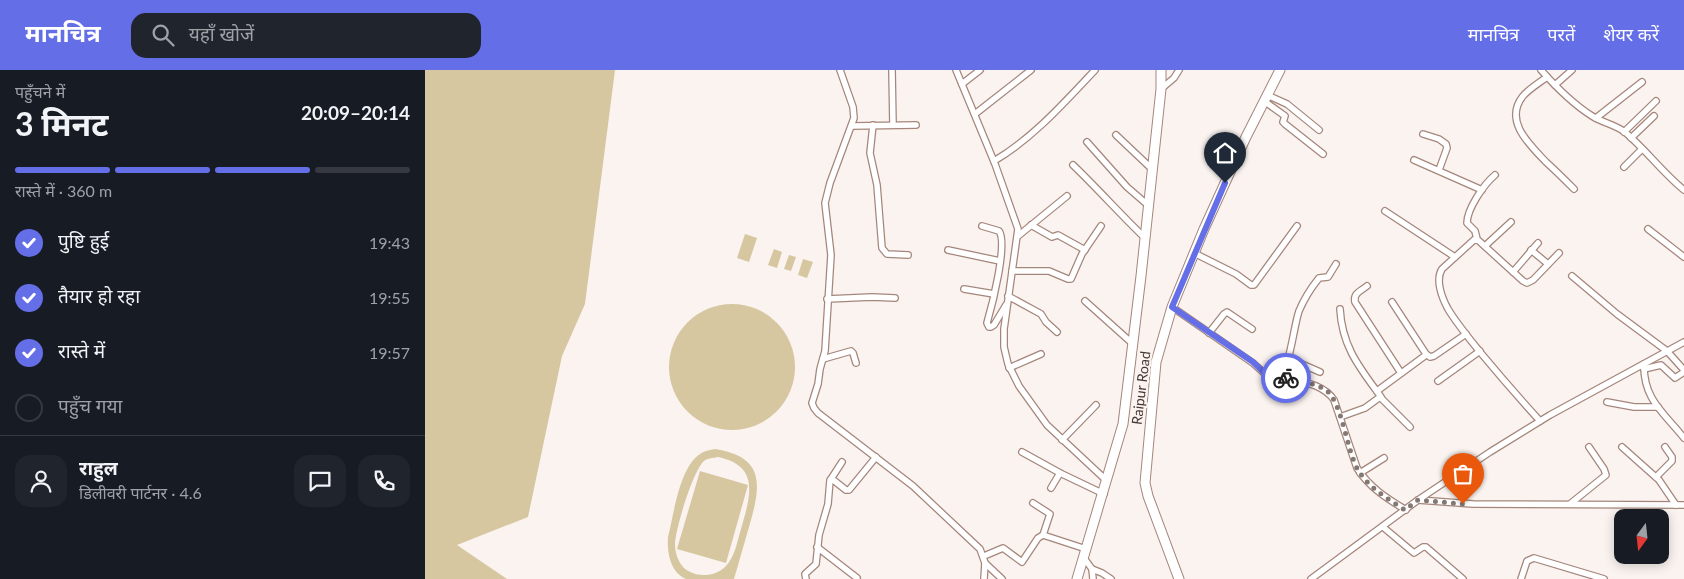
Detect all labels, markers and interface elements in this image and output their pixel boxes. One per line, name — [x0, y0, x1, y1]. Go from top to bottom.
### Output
search box — [131, 13, 481, 58]
text: मानचित्र — [25, 18, 101, 47]
icon: search — [149, 21, 177, 49]
text: यहाँ खोजें — [189, 22, 254, 45]
text: मानचित्र — [1468, 23, 1519, 45]
text: परतें — [1547, 23, 1575, 45]
text: शेयर करें — [1603, 23, 1659, 45]
text: पहुँचने में — [15, 82, 65, 101]
text: 20:09–20:14 — [301, 101, 410, 124]
text: 3 मिनट — [15, 104, 109, 143]
pin — [1204, 132, 1246, 183]
icon: home — [1211, 139, 1239, 167]
text: रास्ते में · 360 m — [15, 181, 112, 200]
icon: check — [15, 229, 43, 257]
text: पुष्टि हुई — [58, 229, 109, 252]
text: 19:43 — [369, 233, 410, 252]
icon: check — [15, 284, 43, 312]
text: तैयार हो रहा — [58, 284, 140, 307]
text: 19:55 — [369, 288, 410, 307]
icon: check — [15, 339, 43, 367]
text: रास्ते में — [58, 339, 105, 362]
text: 19:57 — [369, 343, 410, 362]
street label: Raipur Road — [1128, 350, 1153, 426]
courier — [1261, 353, 1311, 403]
icon: bike — [1272, 364, 1300, 392]
text: पहुँच गया — [58, 394, 122, 417]
pin — [1442, 453, 1484, 504]
button: person — [15, 455, 67, 507]
button: chat — [294, 455, 346, 507]
button: phone — [358, 455, 410, 507]
text: राहुल — [79, 456, 118, 479]
icon: bag — [1449, 460, 1477, 488]
text: डिलीवरी पार्टनर · 4.6 — [79, 483, 202, 502]
north arrow — [1614, 509, 1669, 564]
map controls — [1614, 509, 1669, 564]

